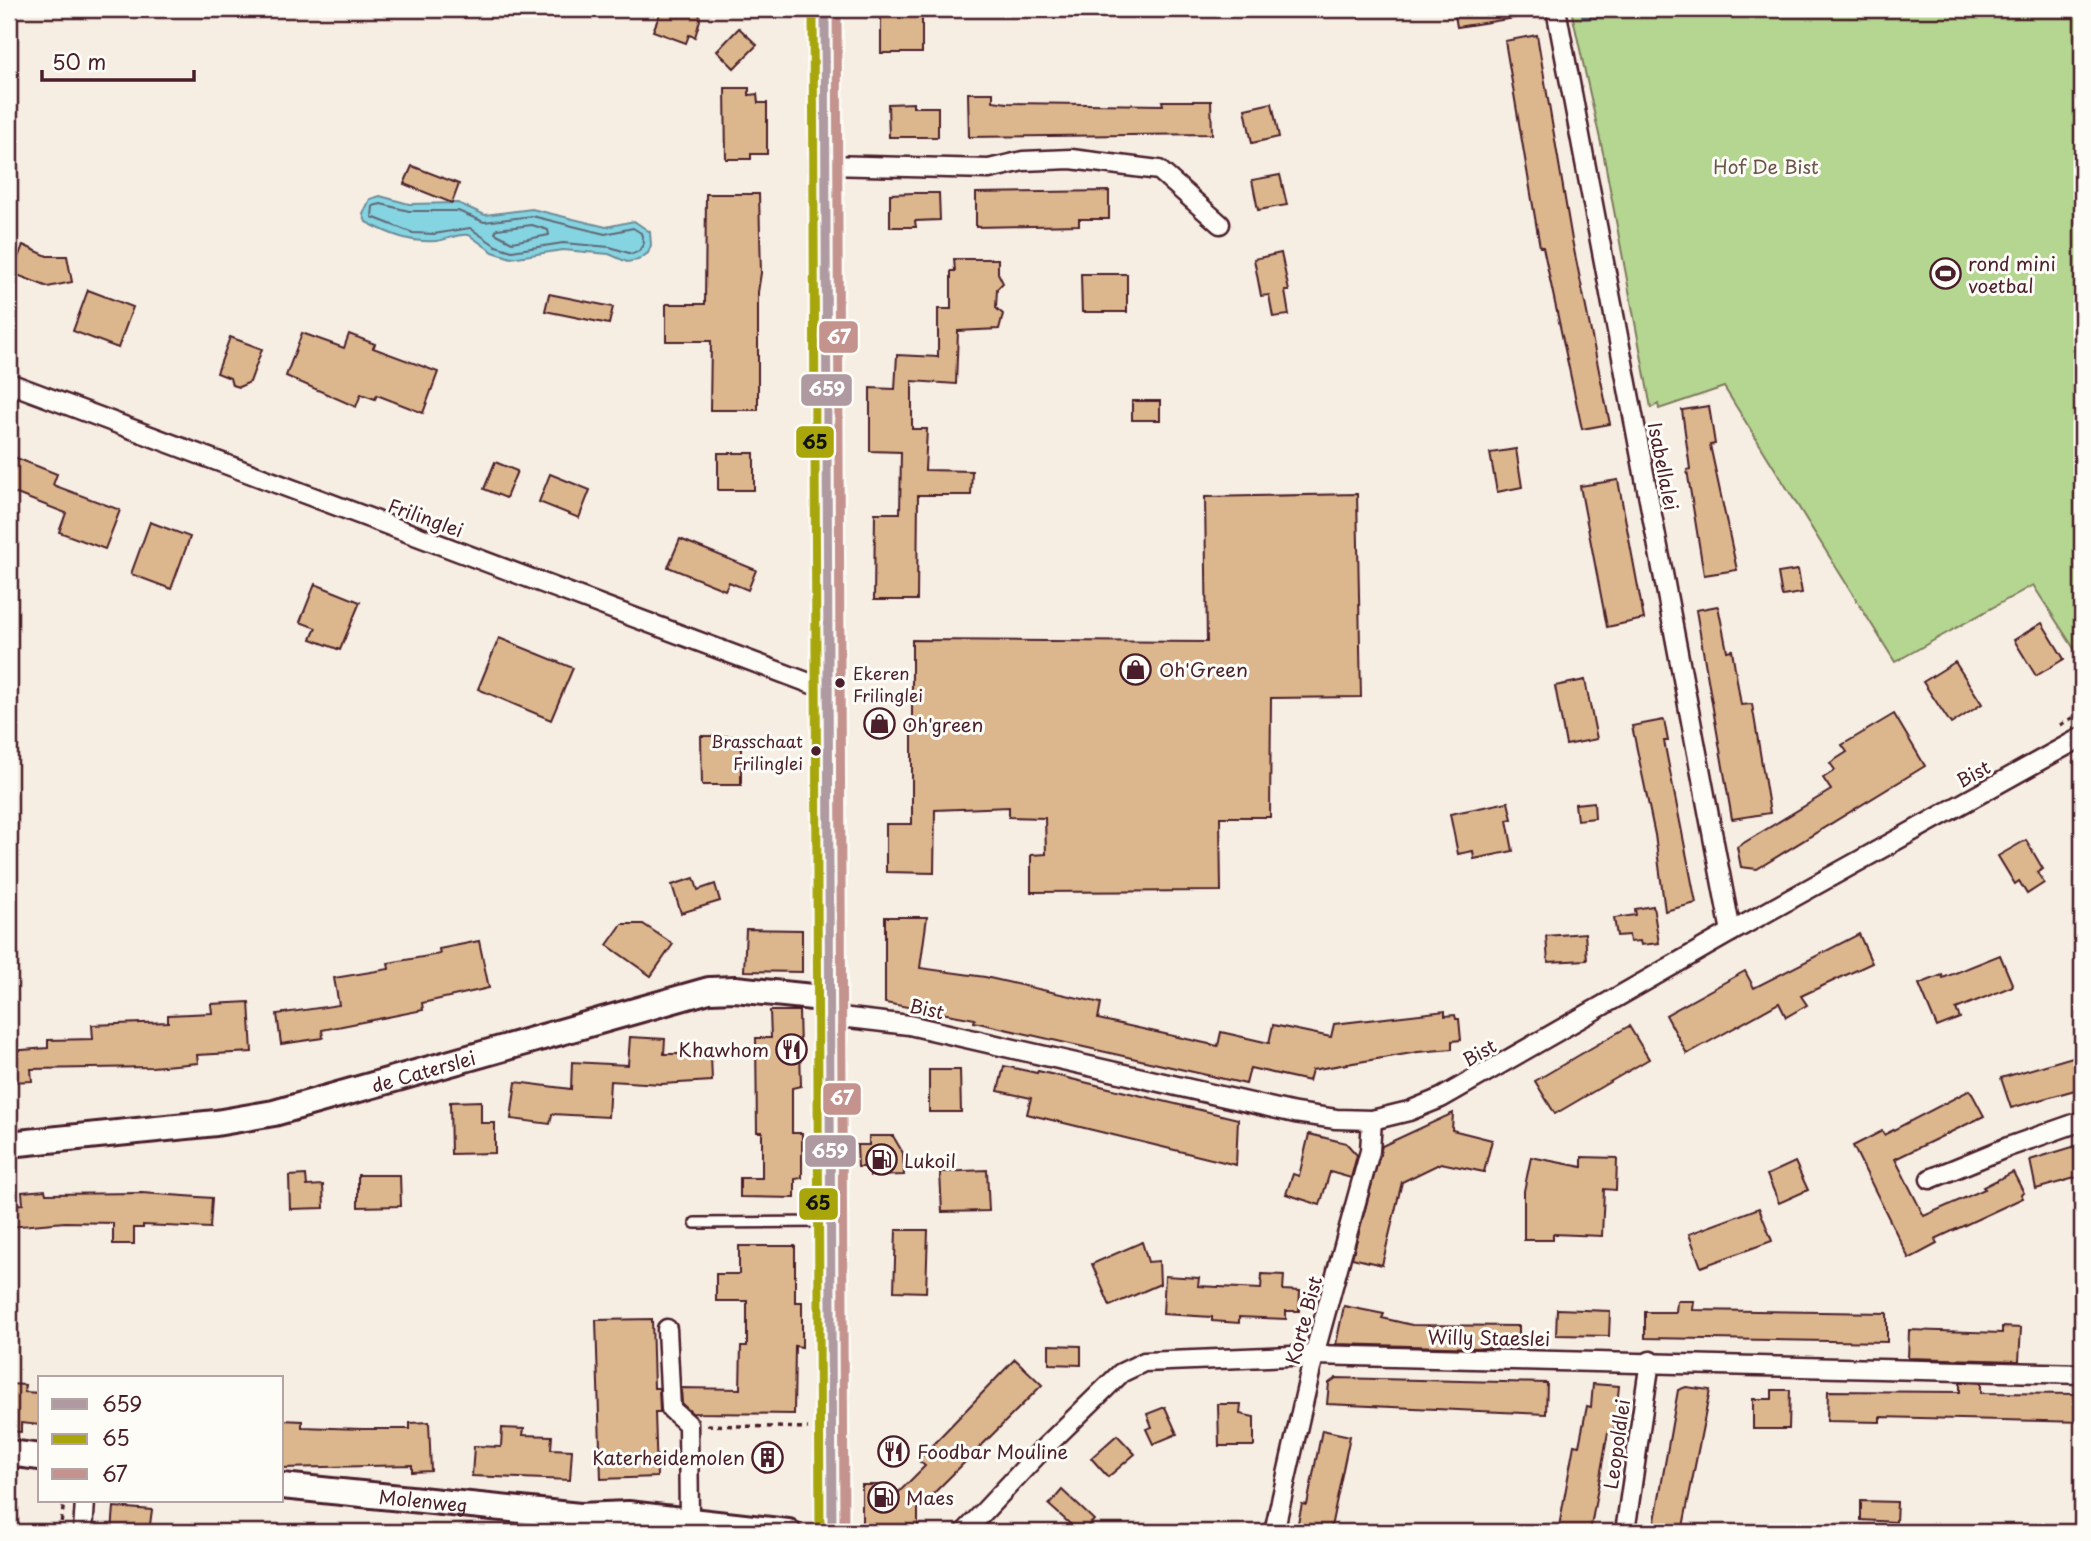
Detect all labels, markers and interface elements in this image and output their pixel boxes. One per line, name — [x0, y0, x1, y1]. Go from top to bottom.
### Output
scale bar — [42, 38, 194, 82]
text: 50 m — [52, 45, 106, 77]
park label: Hof De Bist — [1713, 152, 1819, 180]
place label: rond mini voetbal — [1968, 249, 2056, 299]
sports icon: rond mini voetbal — [1928, 257, 1962, 291]
line badge: 67 — [818, 320, 859, 354]
text: 67 — [827, 322, 851, 350]
line badge: 659 — [800, 373, 853, 407]
text: 659 — [809, 374, 846, 402]
street label: Isabellalei — [1642, 419, 1686, 513]
line badge: 65 — [795, 425, 835, 459]
text: 65 — [802, 427, 828, 455]
street label: Frilinglei — [384, 490, 468, 544]
shop icon: Oh'Green — [1119, 652, 1153, 686]
place label: Oh'Green — [1159, 655, 1248, 683]
place label: Ekeren Frilinglei — [853, 660, 923, 708]
marker: Ekeren Frilinglei — [833, 676, 847, 690]
shop icon: Oh'green — [862, 707, 896, 741]
place label: Oh'green — [902, 710, 983, 738]
place label: Brasschaat Frilinglei — [711, 728, 803, 776]
marker: Brasschaat Frilinglei — [809, 744, 823, 758]
street label: Bist — [1951, 752, 1995, 794]
street label: Bist — [907, 991, 947, 1025]
street label: Bist — [1457, 1031, 1502, 1073]
restaurant icon: Khawhom — [775, 1032, 809, 1066]
place label: Khawhom — [678, 1035, 769, 1063]
street label: de Caterslei — [368, 1043, 479, 1099]
line badge: 67 — [822, 1082, 862, 1116]
text: 67 — [830, 1083, 854, 1111]
line badge: 659 — [804, 1134, 857, 1168]
text: 659 — [812, 1136, 849, 1164]
fuel station icon: Lukoil — [864, 1143, 898, 1177]
place label: Lukoil — [904, 1146, 956, 1174]
line badge: 65 — [798, 1187, 839, 1221]
text: 65 — [805, 1188, 831, 1216]
street label: Korte Bist — [1278, 1272, 1328, 1367]
street label: Willy Staeslei — [1427, 1322, 1551, 1352]
legend — [38, 1376, 284, 1502]
text: 659 — [102, 1387, 142, 1419]
street label: Leopoldlei — [1596, 1397, 1636, 1491]
text: 65 — [102, 1421, 130, 1453]
restaurant icon: Foodbar Mouline — [877, 1434, 911, 1468]
place label: Foodbar Mouline — [917, 1437, 1068, 1465]
building icon: Katerheidemolen — [751, 1440, 785, 1474]
place label: Katerheidemolen — [592, 1443, 745, 1471]
text: 67 — [102, 1457, 128, 1489]
fuel station icon: Maes — [866, 1480, 900, 1514]
street label: Molenweg — [377, 1482, 469, 1519]
place label: Maes — [906, 1483, 954, 1511]

